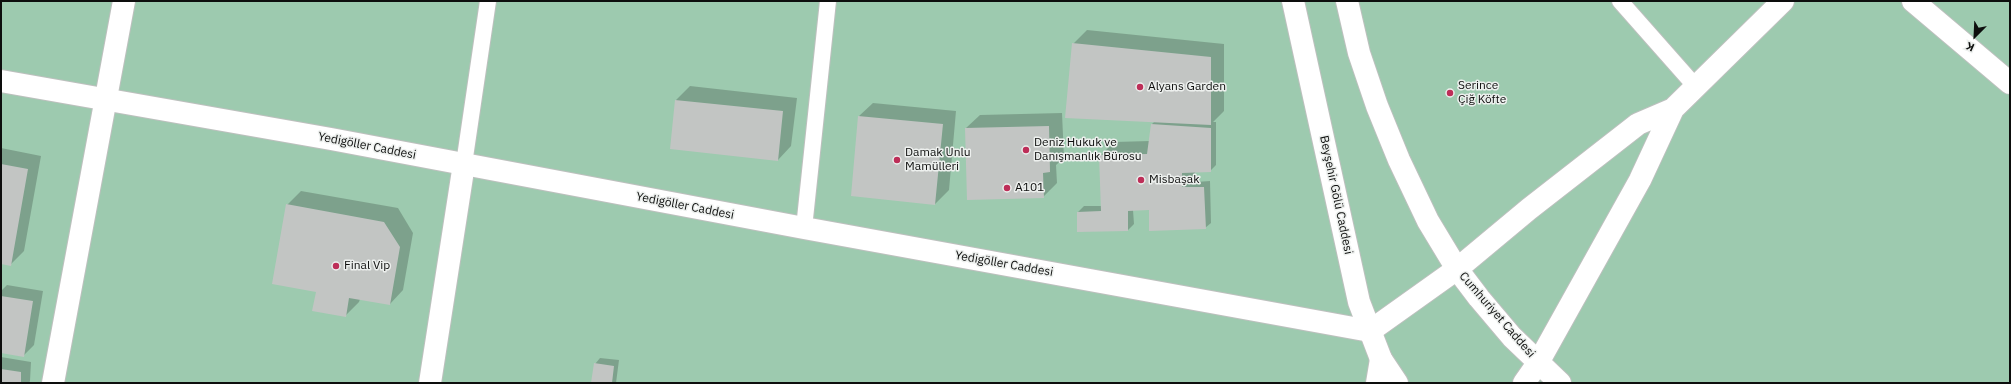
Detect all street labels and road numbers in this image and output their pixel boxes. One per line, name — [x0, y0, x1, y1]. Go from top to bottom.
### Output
street label: Yedigöller Caddesi — [317, 129, 417, 163]
street label: Beyşehir Gölü Caddesi — [1316, 134, 1356, 256]
street label: Yedigöller Caddesi — [635, 189, 735, 223]
street label: Yedigöller Caddesi — [954, 248, 1054, 280]
street label: Cumhuriyet Caddesi — [1456, 269, 1538, 361]

